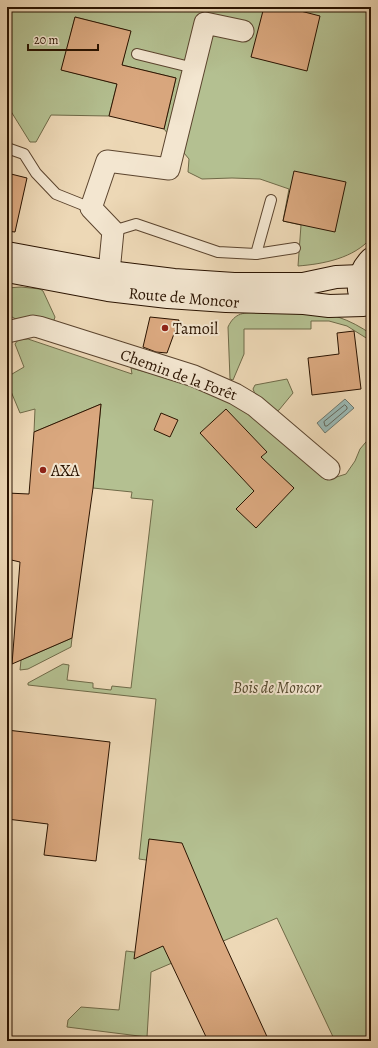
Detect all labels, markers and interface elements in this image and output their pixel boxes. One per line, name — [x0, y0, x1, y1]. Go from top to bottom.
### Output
scale bar — [28, 26, 98, 52]
text: 20 m — [34, 32, 58, 48]
street label: Route de Moncor — [128, 282, 240, 314]
place label: Tamoil — [173, 318, 218, 340]
marker: Tamoil — [160, 323, 170, 333]
street label: Chemin de la Forêt — [117, 344, 240, 406]
place label: AXA — [50, 460, 80, 482]
marker: AXA — [38, 465, 48, 475]
park label: Bois de Moncor — [233, 677, 322, 699]

